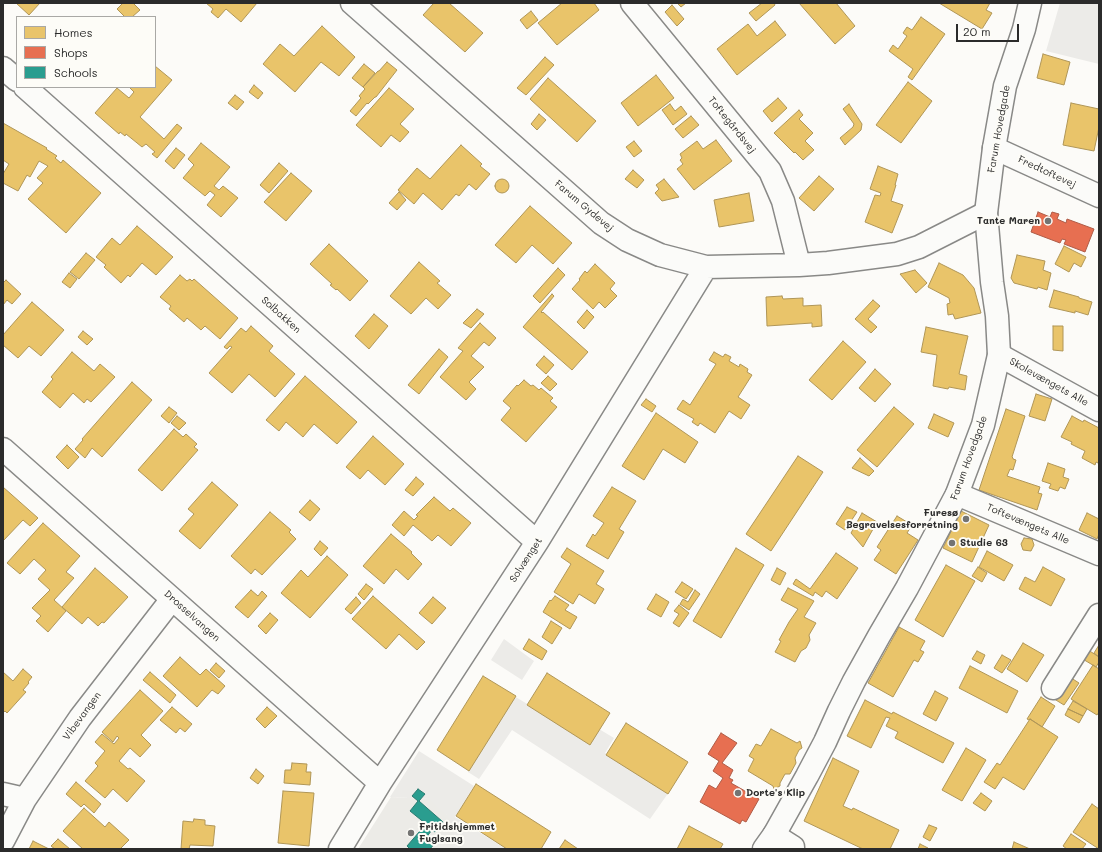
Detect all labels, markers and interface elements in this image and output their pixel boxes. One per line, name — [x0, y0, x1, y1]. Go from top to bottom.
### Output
legend — [16, 16, 156, 88]
scale bar — [958, 16, 1021, 42]
text: 20 m — [963, 23, 991, 39]
text: Homes — [54, 24, 93, 40]
text: Shops — [54, 44, 88, 60]
text: Schools — [54, 64, 98, 80]
street label: Farum Hovedgade — [985, 84, 1013, 174]
street label: Toftegårdsvej — [706, 94, 758, 156]
street label: Fredtoftevej — [1016, 153, 1078, 191]
street label: Farum Gydevej — [552, 178, 616, 234]
place label: Tante Maren — [977, 215, 1040, 227]
marker: Tante Maren — [1043, 216, 1053, 226]
street label: Solbakken — [259, 294, 303, 336]
street label: Skolevængets Alle — [1007, 355, 1091, 409]
street label: Farum Hovedgade — [948, 414, 990, 502]
street label: Toftevængets Alle — [985, 501, 1071, 547]
place label: Furesø Begravelsesforretning — [846, 507, 958, 530]
marker: Furesø Begravelsesforretning — [961, 514, 971, 524]
street label: Solvænget — [507, 535, 545, 585]
place label: Studie 63 — [960, 537, 1008, 549]
marker: Studie 63 — [947, 538, 957, 548]
street label: Drosselvangen — [162, 588, 222, 644]
street label: Vibevangen — [60, 690, 104, 742]
place label: Dorte's Klip — [746, 787, 805, 799]
marker: Dorte's Klip — [733, 788, 743, 798]
place label: Fritidshjemmet Fuglsang — [419, 821, 495, 844]
marker: Fritidshjemmet Fuglsang — [406, 828, 416, 838]

